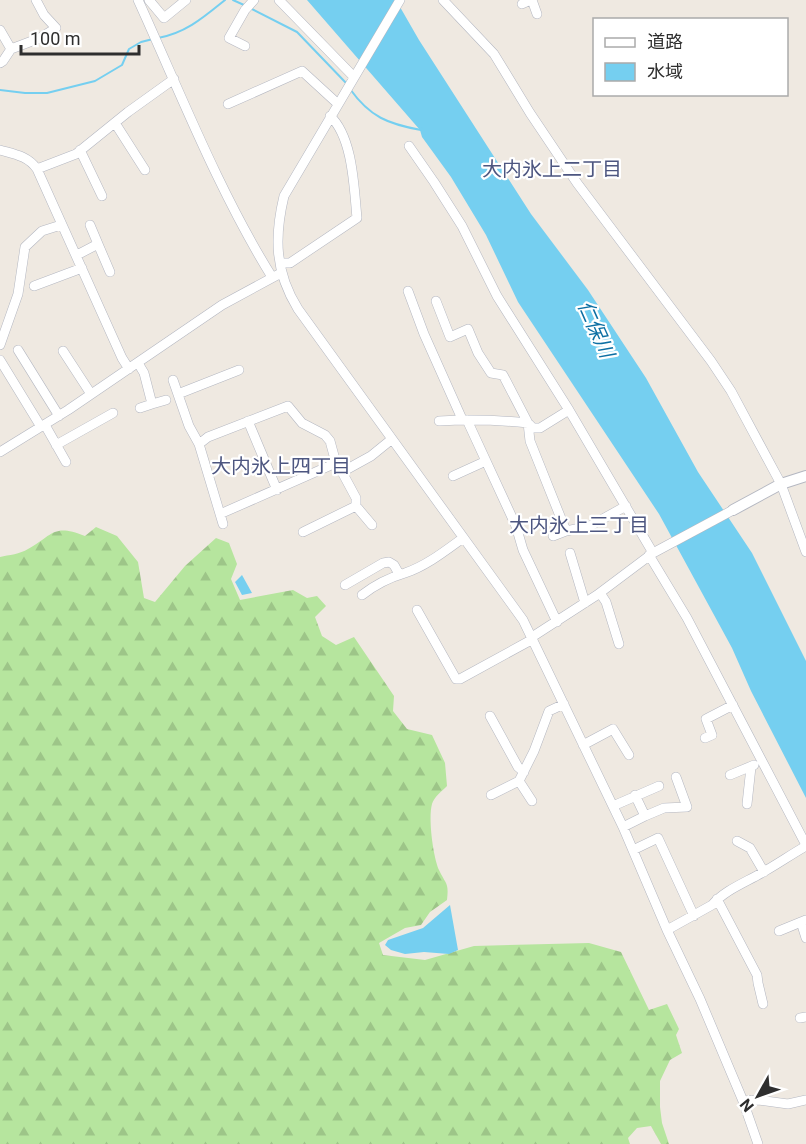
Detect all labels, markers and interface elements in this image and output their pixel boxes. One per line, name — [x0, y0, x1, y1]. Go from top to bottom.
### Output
scale bar — [21, 18, 140, 56]
legend — [593, 18, 788, 96]
text: 100 m — [30, 28, 81, 49]
text: 道路 — [647, 31, 683, 52]
text: 水域 — [647, 61, 683, 82]
district label: 大内氷上二丁目 — [482, 157, 622, 181]
water label: 仁保川 — [573, 297, 620, 363]
district label: 大内氷上四丁目 — [211, 454, 351, 478]
district label: 大内氷上三丁目 — [509, 513, 649, 537]
north arrow — [728, 1066, 788, 1126]
text: N — [736, 1095, 758, 1116]

